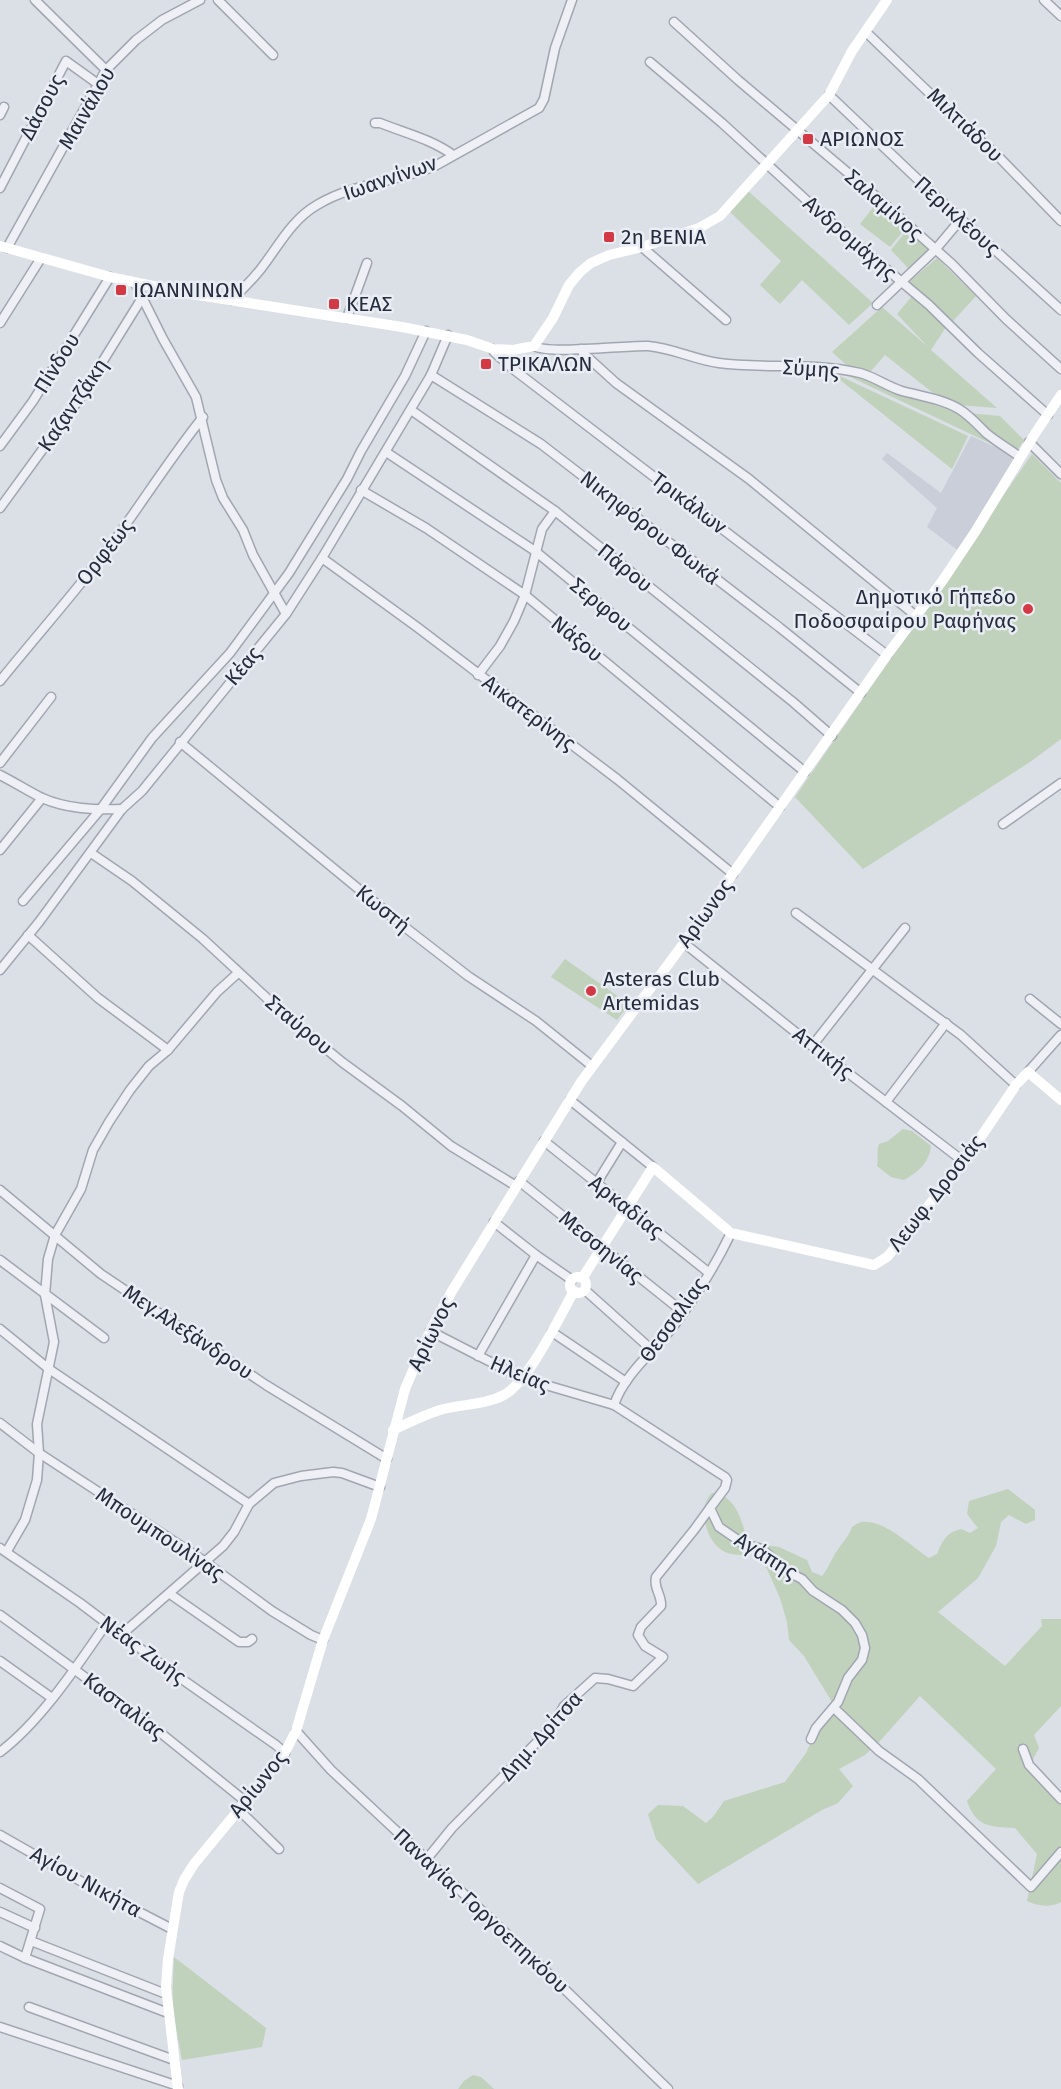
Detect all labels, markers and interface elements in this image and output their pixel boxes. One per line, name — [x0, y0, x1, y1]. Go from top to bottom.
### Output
street label: Μαινάλου — [53, 62, 121, 154]
street label: Δάσους — [14, 69, 70, 144]
street label: Μιλτιάδου — [921, 82, 1009, 168]
place label: ΑΡΙΩΝΟΣ — [820, 126, 904, 152]
marker: ΑΡΙΩΝΟΣ — [801, 132, 815, 146]
street label: Ιωαννίνων — [340, 150, 440, 206]
street label: Σαλαμίνος — [839, 164, 929, 246]
street label: Περικλέους — [909, 171, 1006, 262]
street label: Ανδρομάχης — [798, 190, 902, 286]
place label: 2η ΒΕΝΙΑ — [621, 224, 706, 250]
marker: 2η ΒΕΝΙΑ — [602, 230, 616, 244]
place label: ΙΩΑΝΝΙΝΩΝ — [133, 277, 244, 303]
marker: ΙΩΑΝΝΙΝΩΝ — [114, 283, 128, 297]
place label: ΚΕΑΣ — [346, 291, 392, 317]
marker: ΚΕΑΣ — [327, 297, 341, 311]
street label: Πίνδου — [28, 328, 86, 398]
place label: ΤΡΙΚΑΛΩΝ — [498, 351, 593, 377]
street label: Καζαντζάκη — [32, 353, 114, 457]
street label: Σύμης — [782, 354, 840, 384]
marker: ΤΡΙΚΑΛΩΝ — [479, 357, 493, 371]
street label: Νικηφόρου Φωκά — [575, 465, 725, 591]
street label: Τρικάλων — [646, 466, 732, 540]
street label: Ορφέως — [71, 513, 139, 591]
street label: Πάρου — [592, 538, 658, 598]
street label: Σερφου — [565, 572, 637, 638]
place label: Δημοτικό Γήπεδο Ποδοσφαίρου Ραφήνας — [794, 584, 1016, 634]
marker: Δημοτικό Γήπεδο Ποδοσφαίρου Ραφήνας — [1021, 602, 1035, 616]
street label: Νάξου — [546, 610, 608, 668]
street label: Κέας — [219, 641, 267, 691]
street label: Αικατερίνης — [477, 669, 581, 757]
street label: Αρίωνος — [671, 873, 739, 952]
street label: Κωστή — [350, 879, 416, 939]
place label: Asteras Club Artemidas — [603, 966, 720, 1016]
marker: Asteras Club Artemidas — [584, 984, 598, 998]
street label: Σταύρου — [260, 990, 338, 1060]
street label: Αττικής — [787, 1021, 859, 1085]
street label: Λεωφ. Δροσιάς — [883, 1130, 990, 1256]
street label: Αρκαδίας — [584, 1170, 669, 1244]
street label: Μεσσηνίας — [554, 1205, 648, 1289]
street label: Θεσσαλίας — [633, 1272, 713, 1368]
street label: Μεγ.Αλεξάνδρου — [118, 1279, 258, 1385]
street label: Αρίωνος — [402, 1293, 460, 1375]
street label: Ηλείας — [486, 1350, 554, 1398]
street label: Μπουμπουλίνας — [91, 1481, 229, 1587]
street label: Αγάπης — [730, 1527, 802, 1585]
street label: Νέας Ζωής — [95, 1610, 191, 1690]
street label: Κασταλίας — [78, 1667, 170, 1745]
street label: Δημ. Δρίτσα — [494, 1686, 588, 1786]
street label: Αρίωνος — [223, 1745, 293, 1823]
street label: Παναγίας Γοργοεπηκόου — [388, 1823, 574, 1999]
street label: Αγίου Νικήτα — [26, 1841, 146, 1923]

